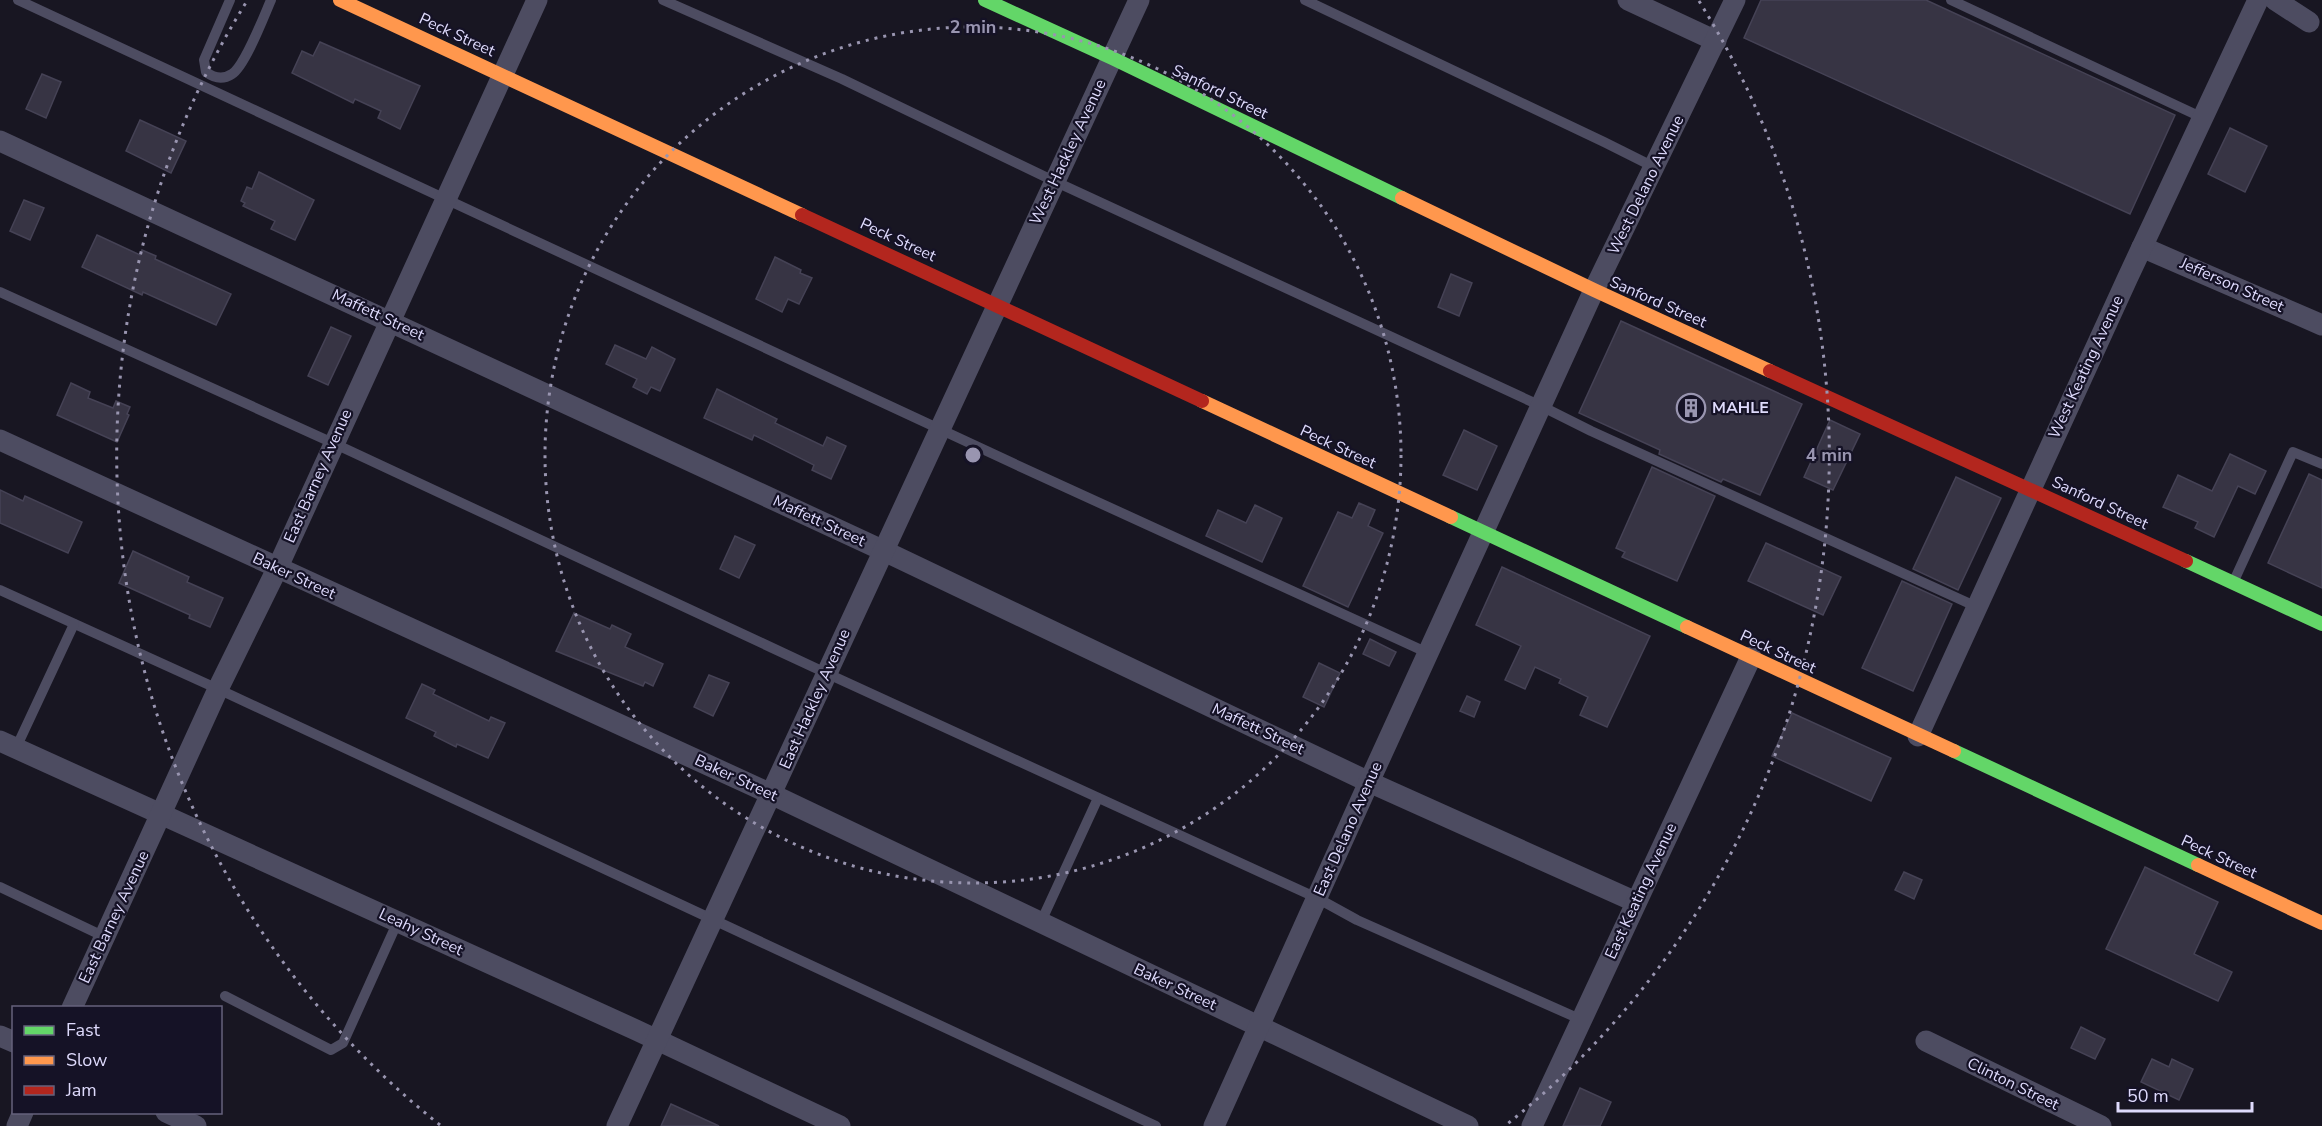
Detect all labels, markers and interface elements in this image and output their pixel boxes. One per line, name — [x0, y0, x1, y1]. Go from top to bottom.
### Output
street label: Peck Street — [415, 8, 499, 62]
text: 2 min — [950, 15, 996, 39]
street label: Sanford Street — [1168, 59, 1272, 125]
street label: West Hackley Avenue — [1025, 76, 1111, 228]
street label: West Delano Avenue — [1603, 112, 1689, 258]
street label: Peck Street — [856, 213, 940, 267]
street label: Jefferson Street — [2176, 252, 2288, 318]
street label: Sanford Street — [1606, 271, 1710, 333]
street label: Maffett Street — [328, 284, 428, 346]
street label: West Keating Avenue — [2043, 292, 2129, 442]
building icon: MAHLE — [1675, 392, 1707, 424]
place label: MAHLE — [1712, 397, 1769, 419]
street label: East Barney Avenue — [279, 406, 357, 546]
street label: Peck Street — [1296, 420, 1380, 474]
text: 4 min — [1806, 443, 1852, 467]
centre of rings — [963, 445, 983, 465]
street label: Sanford Street — [2048, 471, 2152, 535]
street label: Maffett Street — [769, 490, 869, 552]
street label: Baker Street — [249, 547, 339, 605]
street label: Peck Street — [1736, 625, 1820, 679]
street label: East Hackley Avenue — [774, 626, 856, 772]
street label: Maffett Street — [1208, 698, 1308, 760]
street label: Baker Street — [691, 749, 781, 807]
street label: East Delano Avenue — [1308, 758, 1388, 900]
street label: East Keating Avenue — [1600, 819, 1682, 963]
street label: Peck Street — [2177, 830, 2261, 884]
street label: East Barney Avenue — [74, 847, 154, 987]
street label: Leahy Street — [375, 903, 467, 961]
street label: Baker Street — [1130, 958, 1220, 1016]
legend — [12, 1006, 222, 1114]
text: Fast — [66, 1018, 101, 1042]
text: Slow — [66, 1048, 107, 1072]
street label: Clinton Street — [1963, 1052, 2063, 1116]
scale bar — [2118, 1075, 2252, 1113]
text: Jam — [65, 1078, 97, 1102]
text: 50 m — [2127, 1084, 2169, 1108]

